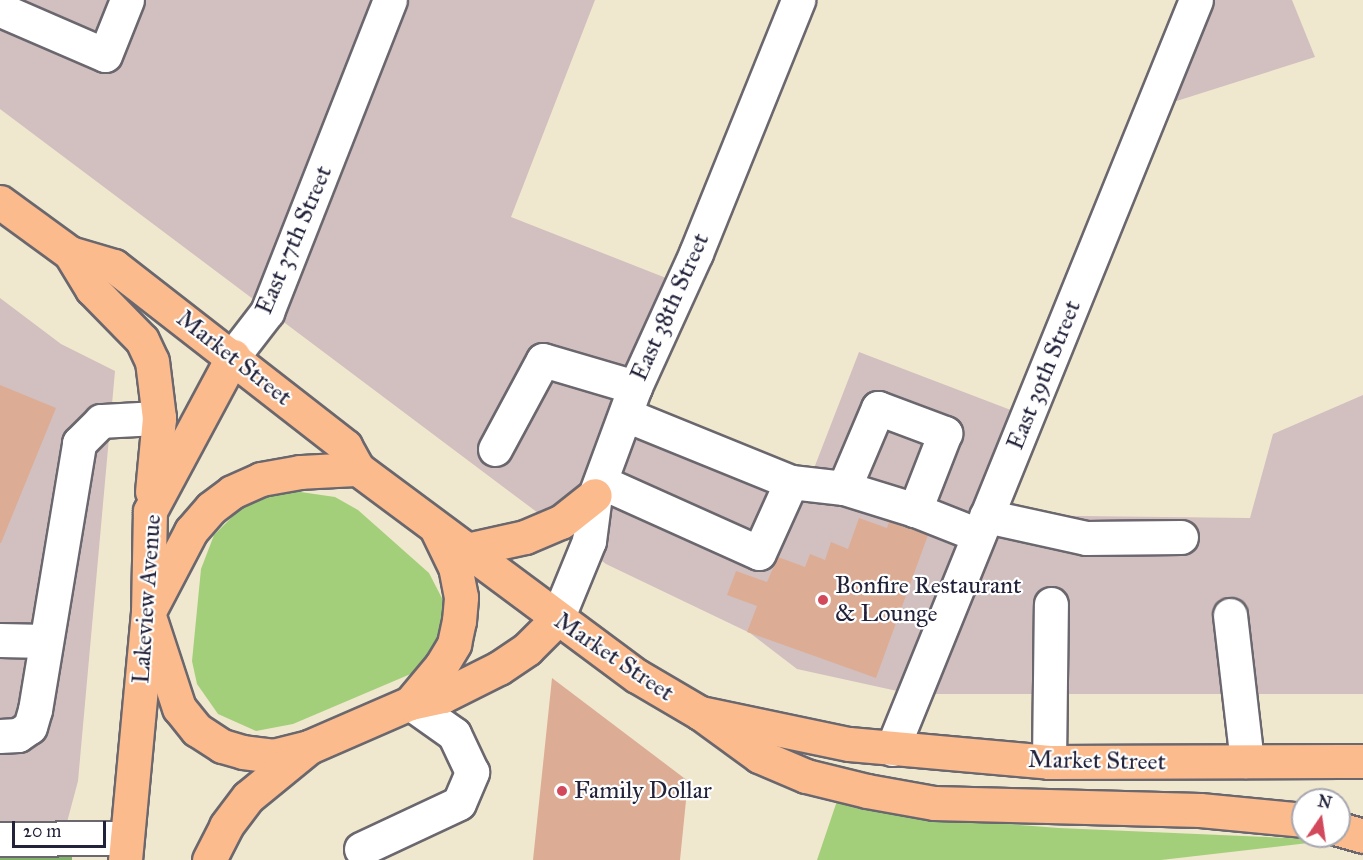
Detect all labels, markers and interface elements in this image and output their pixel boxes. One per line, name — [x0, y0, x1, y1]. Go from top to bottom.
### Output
street label: East 37th Street — [250, 161, 338, 319]
street label: East 38th Street — [625, 229, 715, 385]
street label: East 39th Street — [1001, 296, 1087, 454]
street label: Market Street — [171, 304, 297, 412]
street label: Lakeview Avenue — [127, 513, 167, 685]
place label: Bonfire Restaurant & Lounge — [835, 572, 1021, 628]
marker: Bonfire Restaurant & Lounge — [816, 593, 830, 607]
street label: Market Street — [549, 607, 679, 707]
street label: Market Street — [1028, 745, 1166, 777]
place label: Family Dollar — [574, 777, 712, 805]
marker: Family Dollar — [555, 784, 569, 798]
north arrow — [1291, 788, 1351, 848]
text: N — [1316, 791, 1333, 813]
scale bar — [15, 809, 110, 847]
text: 20 m — [23, 820, 61, 842]

